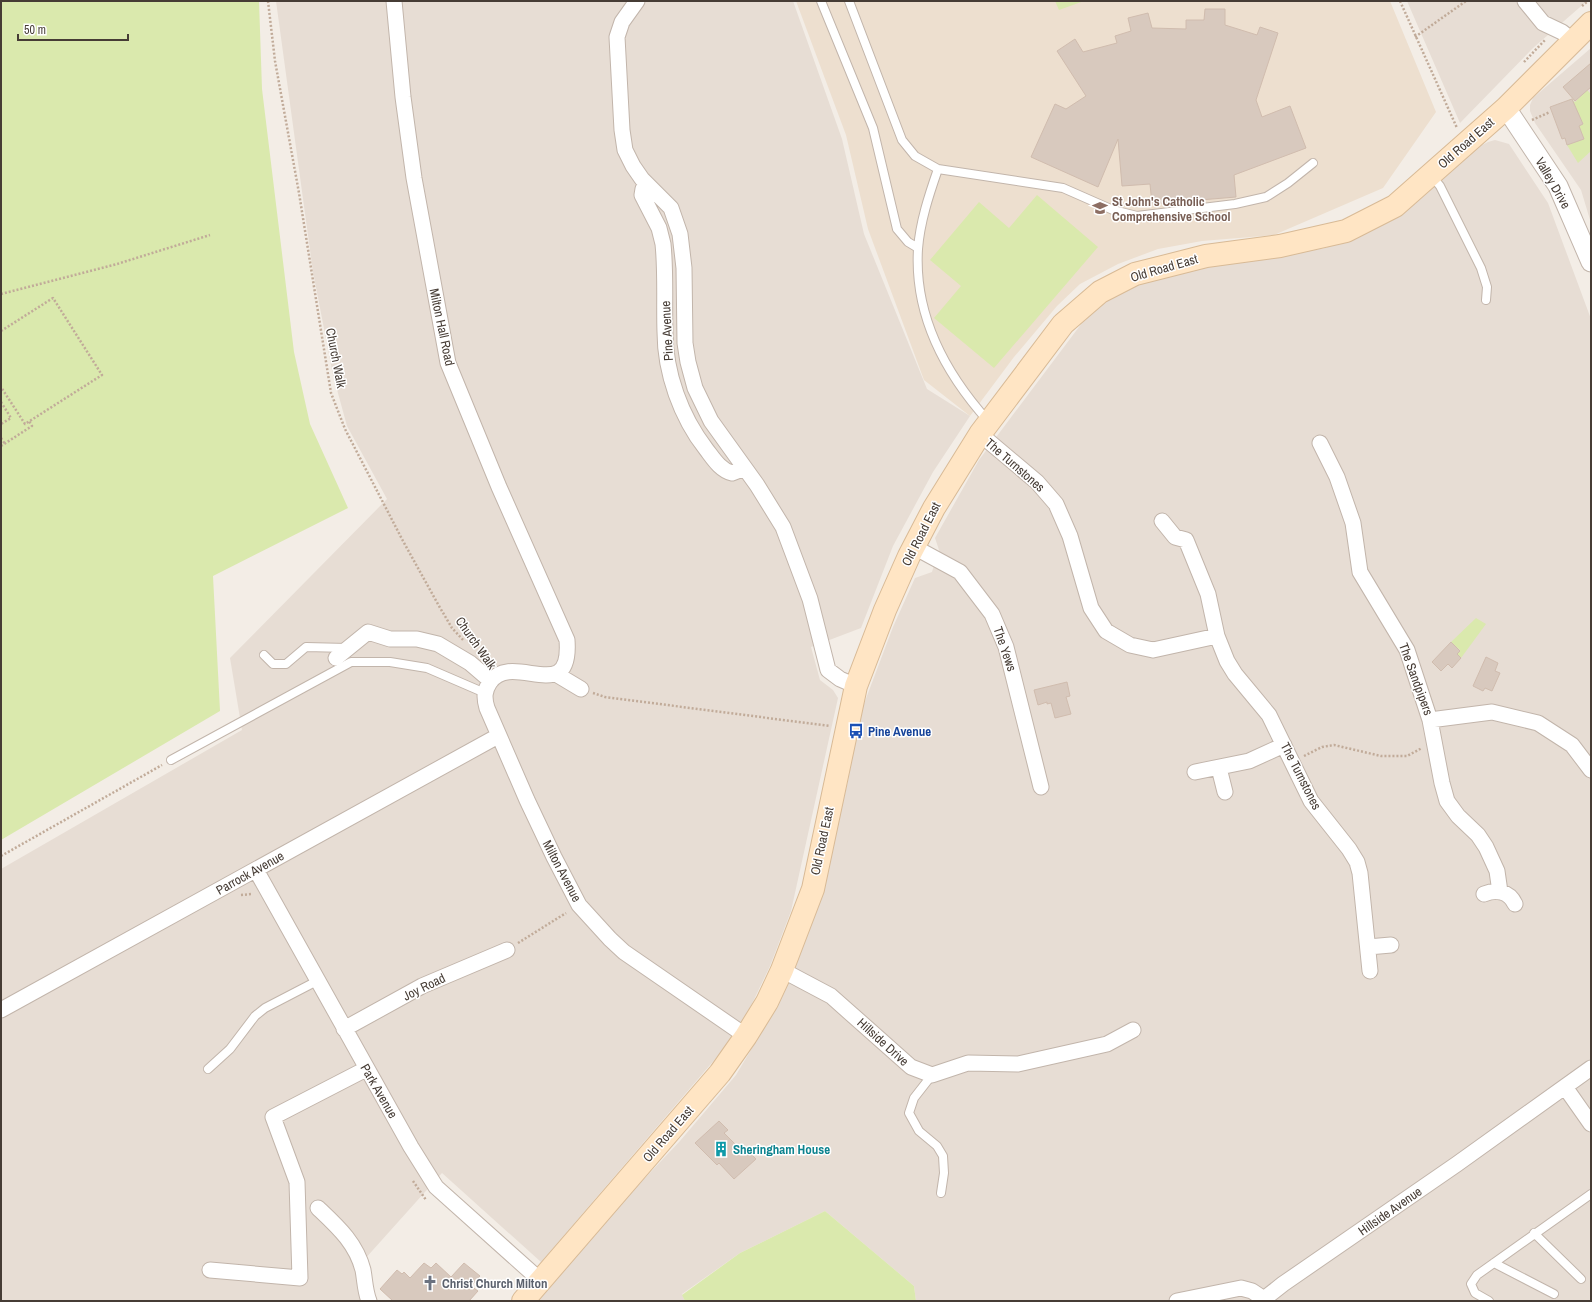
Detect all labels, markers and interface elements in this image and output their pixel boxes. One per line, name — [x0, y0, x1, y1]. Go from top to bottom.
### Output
scale bar — [18, 16, 128, 42]
text: 50 m — [24, 22, 46, 38]
street label: Old Road East — [1434, 114, 1498, 172]
street label: Valley Drive — [1531, 154, 1575, 212]
place label: St John's Catholic Comprehensive School — [1112, 193, 1231, 225]
school or university icon: St John's Catholic Comprehensive School — [1091, 199, 1109, 217]
street label: Old Road East — [1128, 250, 1200, 286]
street label: Milton Hall Road — [425, 287, 459, 367]
street label: Pine Avenue — [657, 300, 677, 362]
street label: Church Walk — [322, 327, 350, 390]
street label: The Turnstones — [982, 434, 1048, 496]
street label: Old Road East — [898, 499, 944, 569]
street label: Church Walk — [452, 613, 501, 673]
street label: The Yews — [989, 624, 1021, 674]
street label: The Sandpipers — [1395, 640, 1437, 718]
bus stop icon: Pine Avenue — [847, 722, 865, 740]
place label: Pine Avenue — [868, 723, 931, 740]
street label: The Turnstones — [1277, 739, 1325, 813]
street label: Old Road East — [806, 805, 838, 877]
street label: Milton Avenue — [539, 837, 585, 905]
street label: Parrock Avenue — [213, 847, 287, 899]
street label: Joy Road — [400, 969, 448, 1005]
street label: Hillside Drive — [854, 1014, 913, 1070]
street label: Park Avenue — [357, 1061, 401, 1121]
street label: Old Road East — [639, 1102, 697, 1166]
building icon: Sheringham House — [712, 1140, 730, 1158]
place label: Sheringham House — [733, 1141, 830, 1158]
street label: Hillside Avenue — [1355, 1183, 1425, 1239]
church icon: Christ Church Milton — [421, 1274, 439, 1292]
place label: Christ Church Milton — [442, 1275, 547, 1292]

